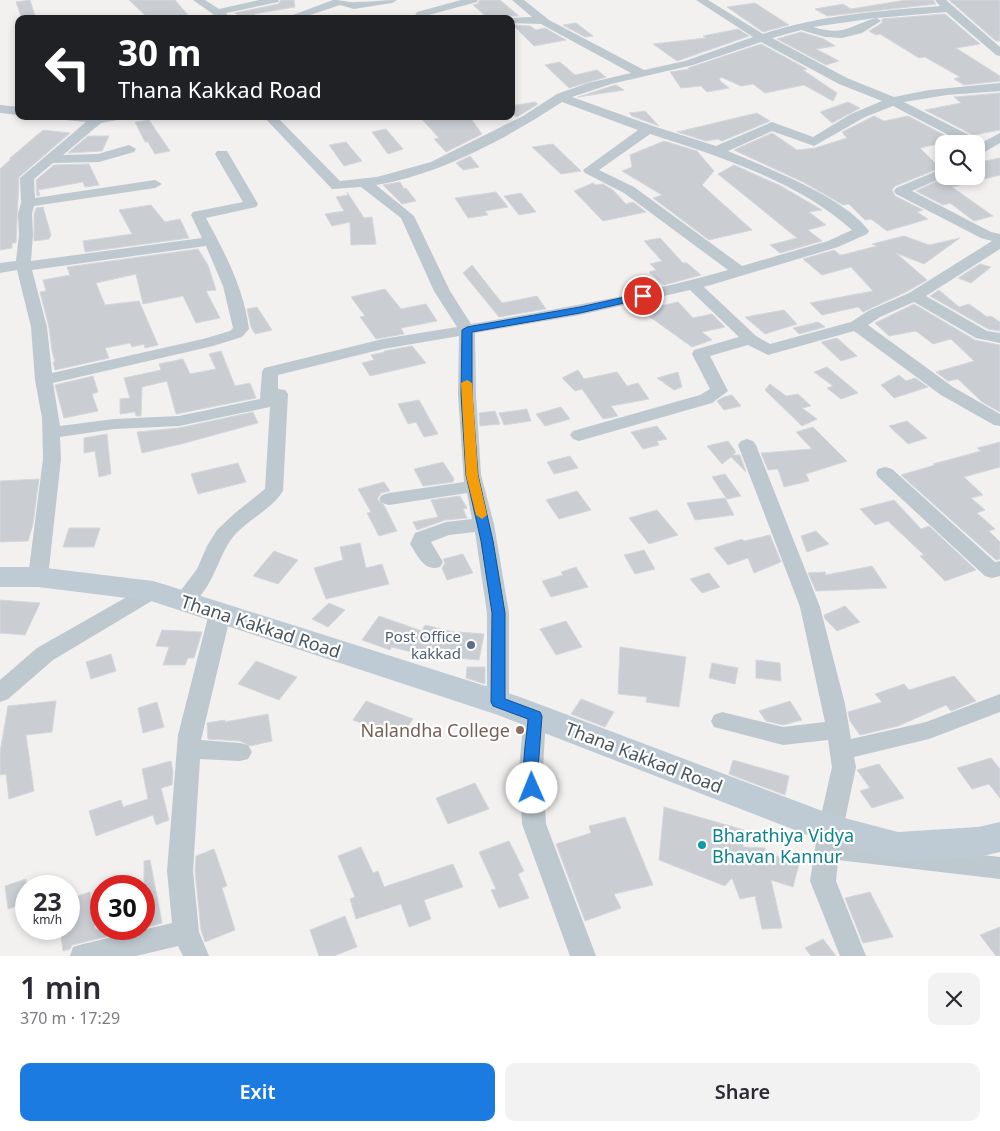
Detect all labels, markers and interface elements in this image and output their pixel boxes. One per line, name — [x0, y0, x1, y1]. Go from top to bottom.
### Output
text: 30 m — [118, 29, 201, 76]
icon: left — [35, 35, 100, 100]
text: Thana Kakkad Road — [118, 74, 322, 104]
map controls — [935, 135, 985, 185]
button: search — [935, 135, 985, 185]
pin — [622, 275, 664, 317]
icon: arrive — [629, 282, 657, 310]
street label: Thana Kakkad Road — [178, 589, 344, 663]
place label: Post Office kakkad — [385, 626, 461, 663]
marker: Post Office kakkad — [465, 639, 477, 651]
street label: Thana Kakkad Road — [562, 716, 726, 798]
place label: Nalandha College — [360, 718, 510, 742]
marker: Nalandha College — [514, 724, 526, 736]
position arrow — [505, 761, 557, 813]
place label: Bharathiya Vidya Bhavan Kannur — [712, 823, 854, 868]
marker: Bharathiya Vidya Bhavan Kannur — [696, 839, 708, 851]
speed limit sign: 30 — [90, 875, 155, 940]
text: 23 — [33, 884, 62, 918]
text: km/h — [33, 911, 62, 928]
text: 1 min — [20, 967, 101, 1008]
button: close — [928, 973, 980, 1025]
text: 370 m · 17:29 — [20, 1007, 120, 1029]
button: Exit — [20, 1063, 495, 1121]
button: Share — [505, 1063, 980, 1121]

